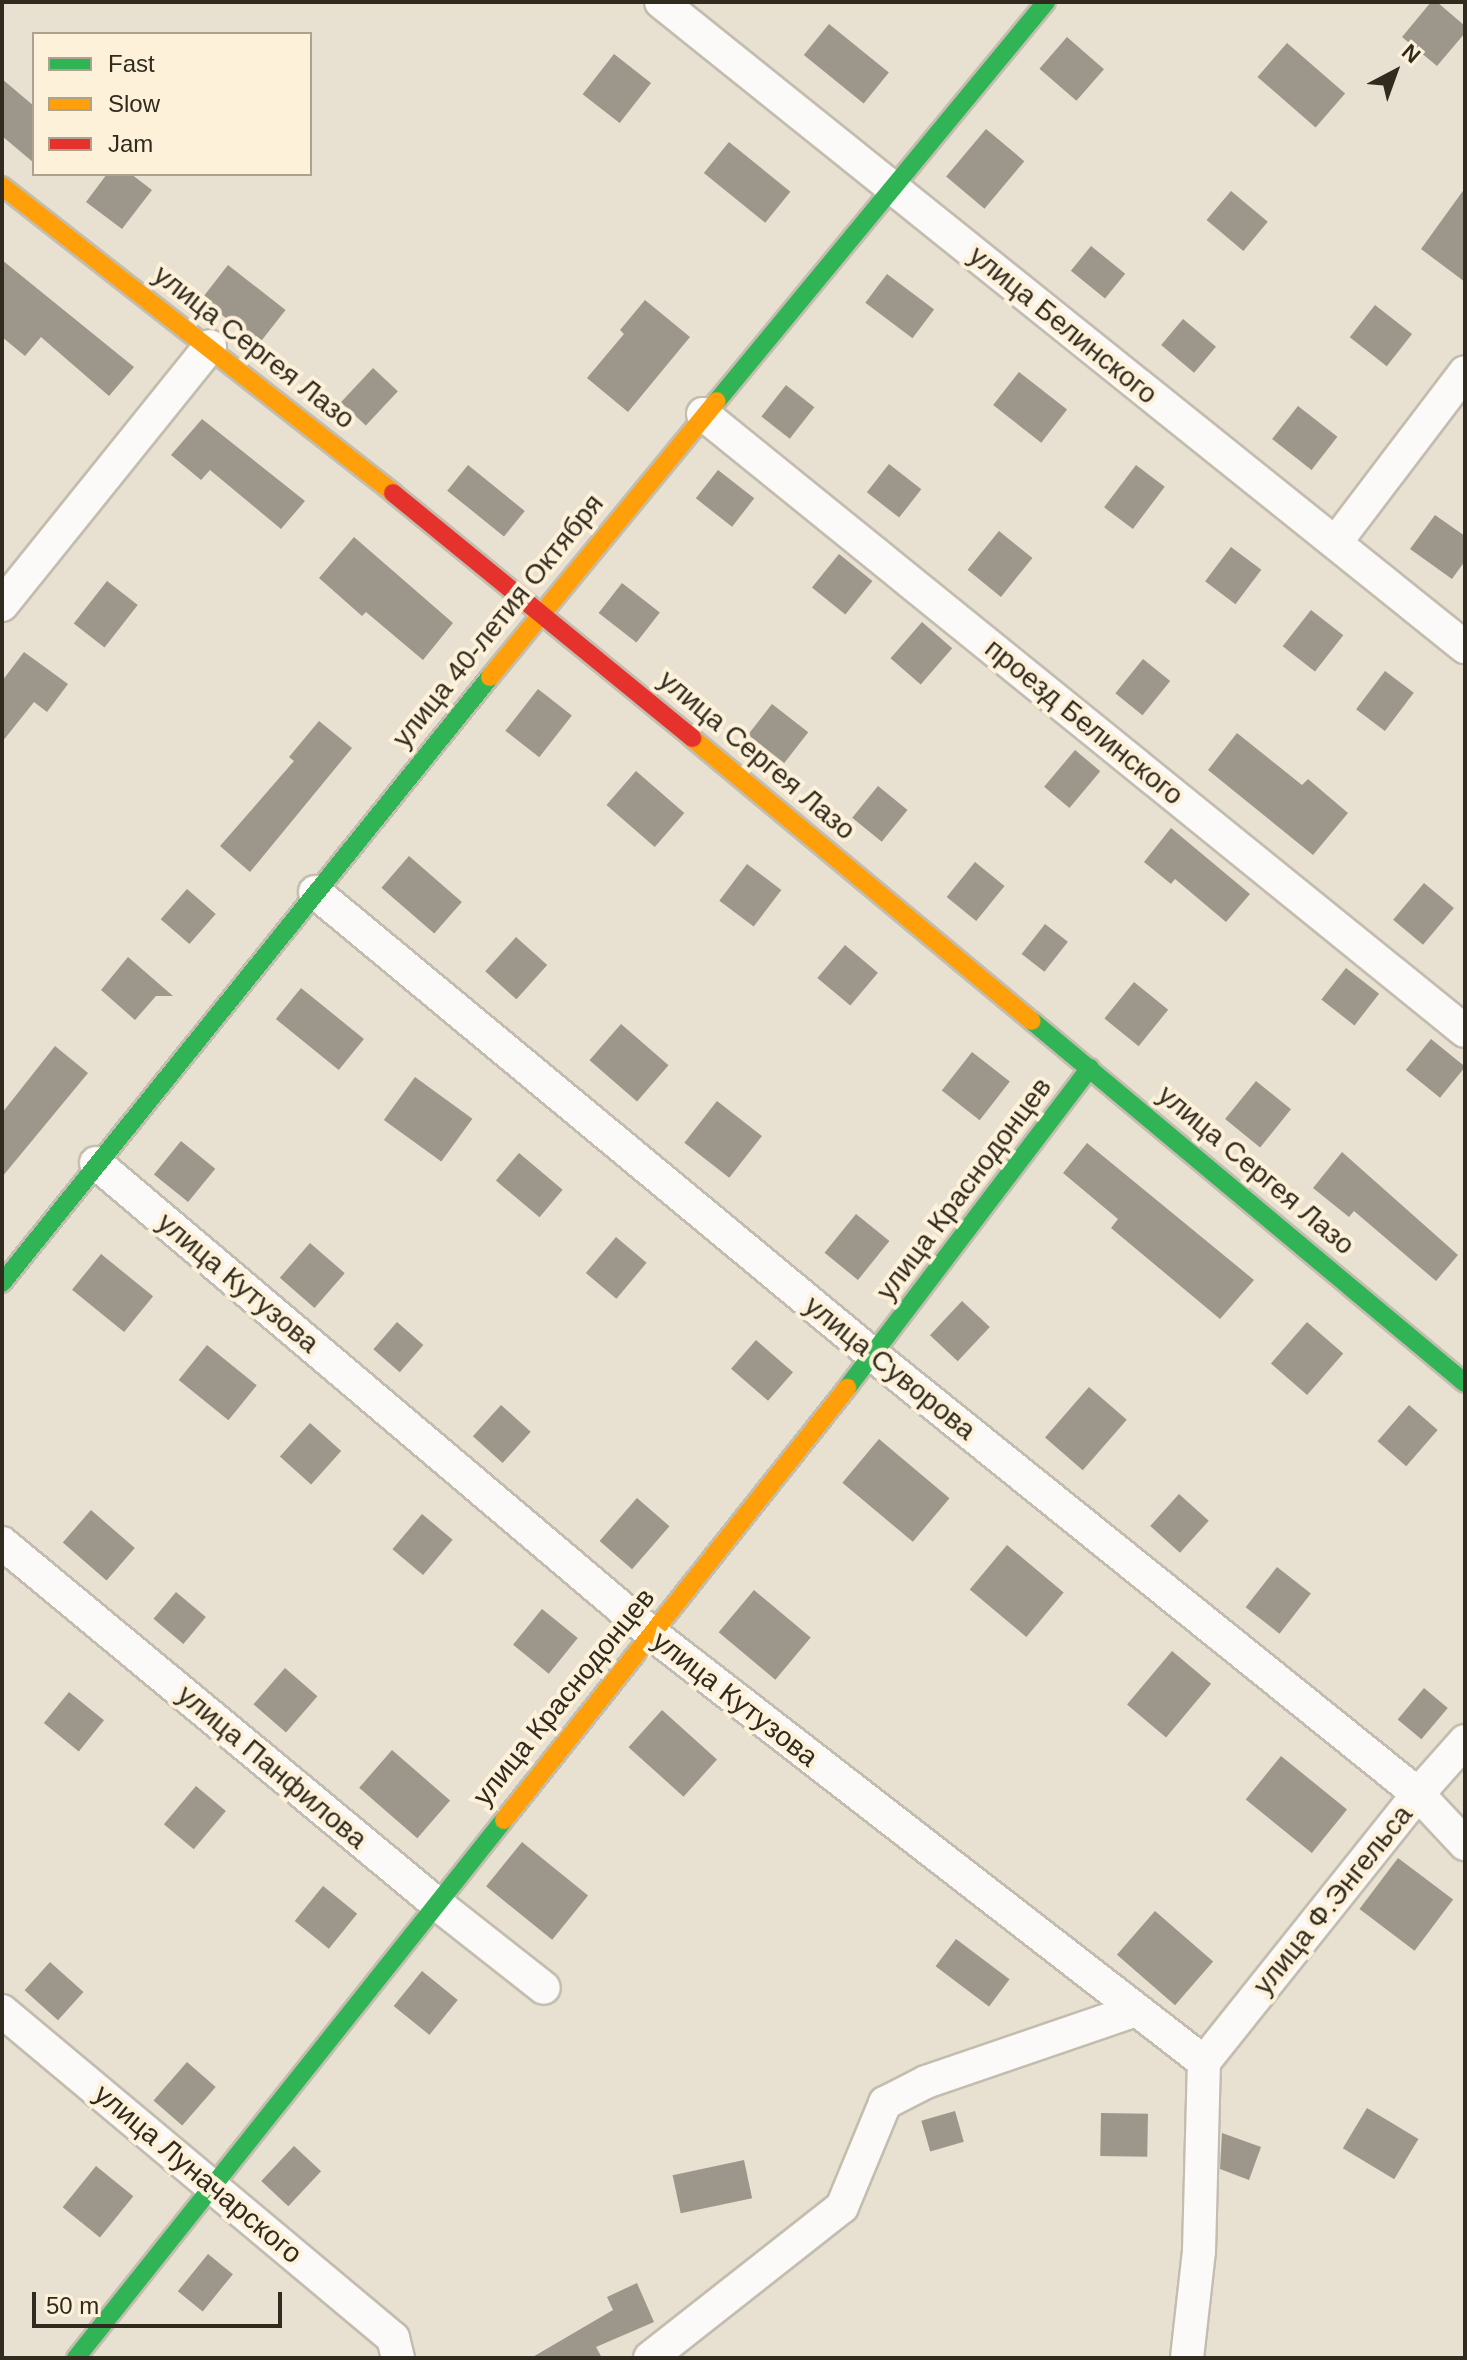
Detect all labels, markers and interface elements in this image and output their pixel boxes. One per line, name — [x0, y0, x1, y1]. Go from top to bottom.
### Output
legend — [32, 32, 312, 176]
north arrow — [1355, 32, 1435, 112]
text: N — [1397, 39, 1425, 68]
text: Fast — [108, 50, 155, 77]
text: Slow — [108, 90, 160, 117]
text: Jam — [108, 130, 153, 157]
street label: улица Белинского — [962, 239, 1164, 411]
street label: улица Сергея Лазо — [147, 258, 361, 436]
street label: улица 40-летия Октября — [385, 487, 611, 755]
street label: проезд Белинского — [978, 632, 1190, 812]
street label: улица Сергея Лазо — [652, 663, 862, 847]
street label: улица Краснодонцев — [869, 1071, 1059, 1307]
street label: улица Сергея Лазо — [1151, 1078, 1361, 1262]
street label: улица Кутузова — [150, 1206, 326, 1360]
street label: улица Суворова — [798, 1289, 982, 1447]
street label: улица Краснодонцев — [466, 1581, 662, 1813]
street label: улица Кутузова — [646, 1624, 824, 1774]
street label: улица Панфилова — [170, 1678, 374, 1856]
street label: улица Ф.Энгельса — [1246, 1798, 1420, 2002]
street label: улица Луначарского — [87, 2077, 309, 2271]
scale bar — [36, 2276, 286, 2326]
text: 50 m — [46, 2292, 99, 2319]

